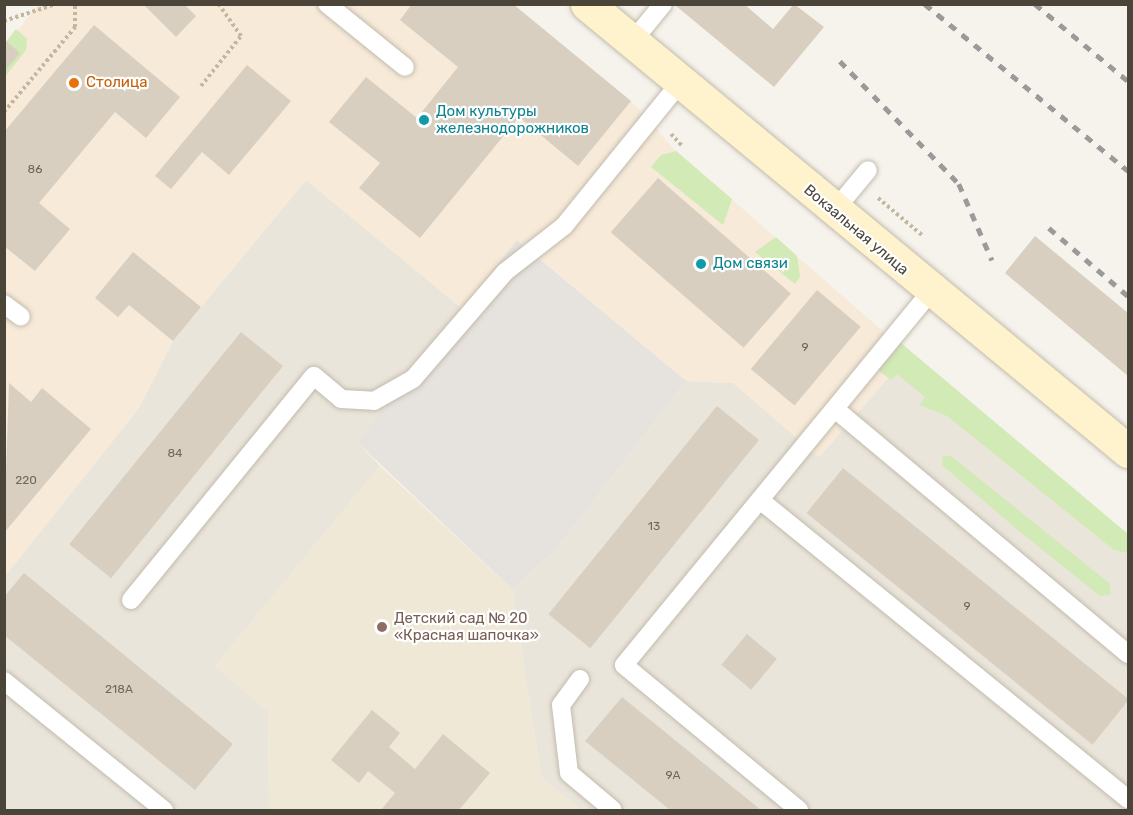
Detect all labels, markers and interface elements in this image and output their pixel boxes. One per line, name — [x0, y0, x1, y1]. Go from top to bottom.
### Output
place label: Столица — [86, 74, 148, 92]
marker: Столица — [67, 76, 81, 90]
place label: Дом культуры железнодорожников — [436, 102, 589, 137]
marker: Дом культуры железнодорожников — [417, 113, 431, 127]
house number: 86 — [28, 163, 42, 177]
street label: Вокзальная улица — [800, 181, 912, 279]
place label: Дом связи — [713, 255, 788, 273]
marker: Дом связи — [694, 257, 708, 271]
house number: 9 — [801, 341, 809, 355]
house number: 84 — [167, 447, 183, 461]
house number: 220 — [15, 474, 37, 488]
house number: 13 — [648, 520, 660, 534]
house number: 9 — [963, 600, 971, 614]
place label: Детский сад № 20 «Красная шапочка» — [394, 609, 539, 644]
marker: Детский сад № 20 «Красная шапочка» — [375, 620, 389, 634]
house number: 218А — [105, 683, 133, 697]
house number: 9А — [665, 769, 681, 783]

